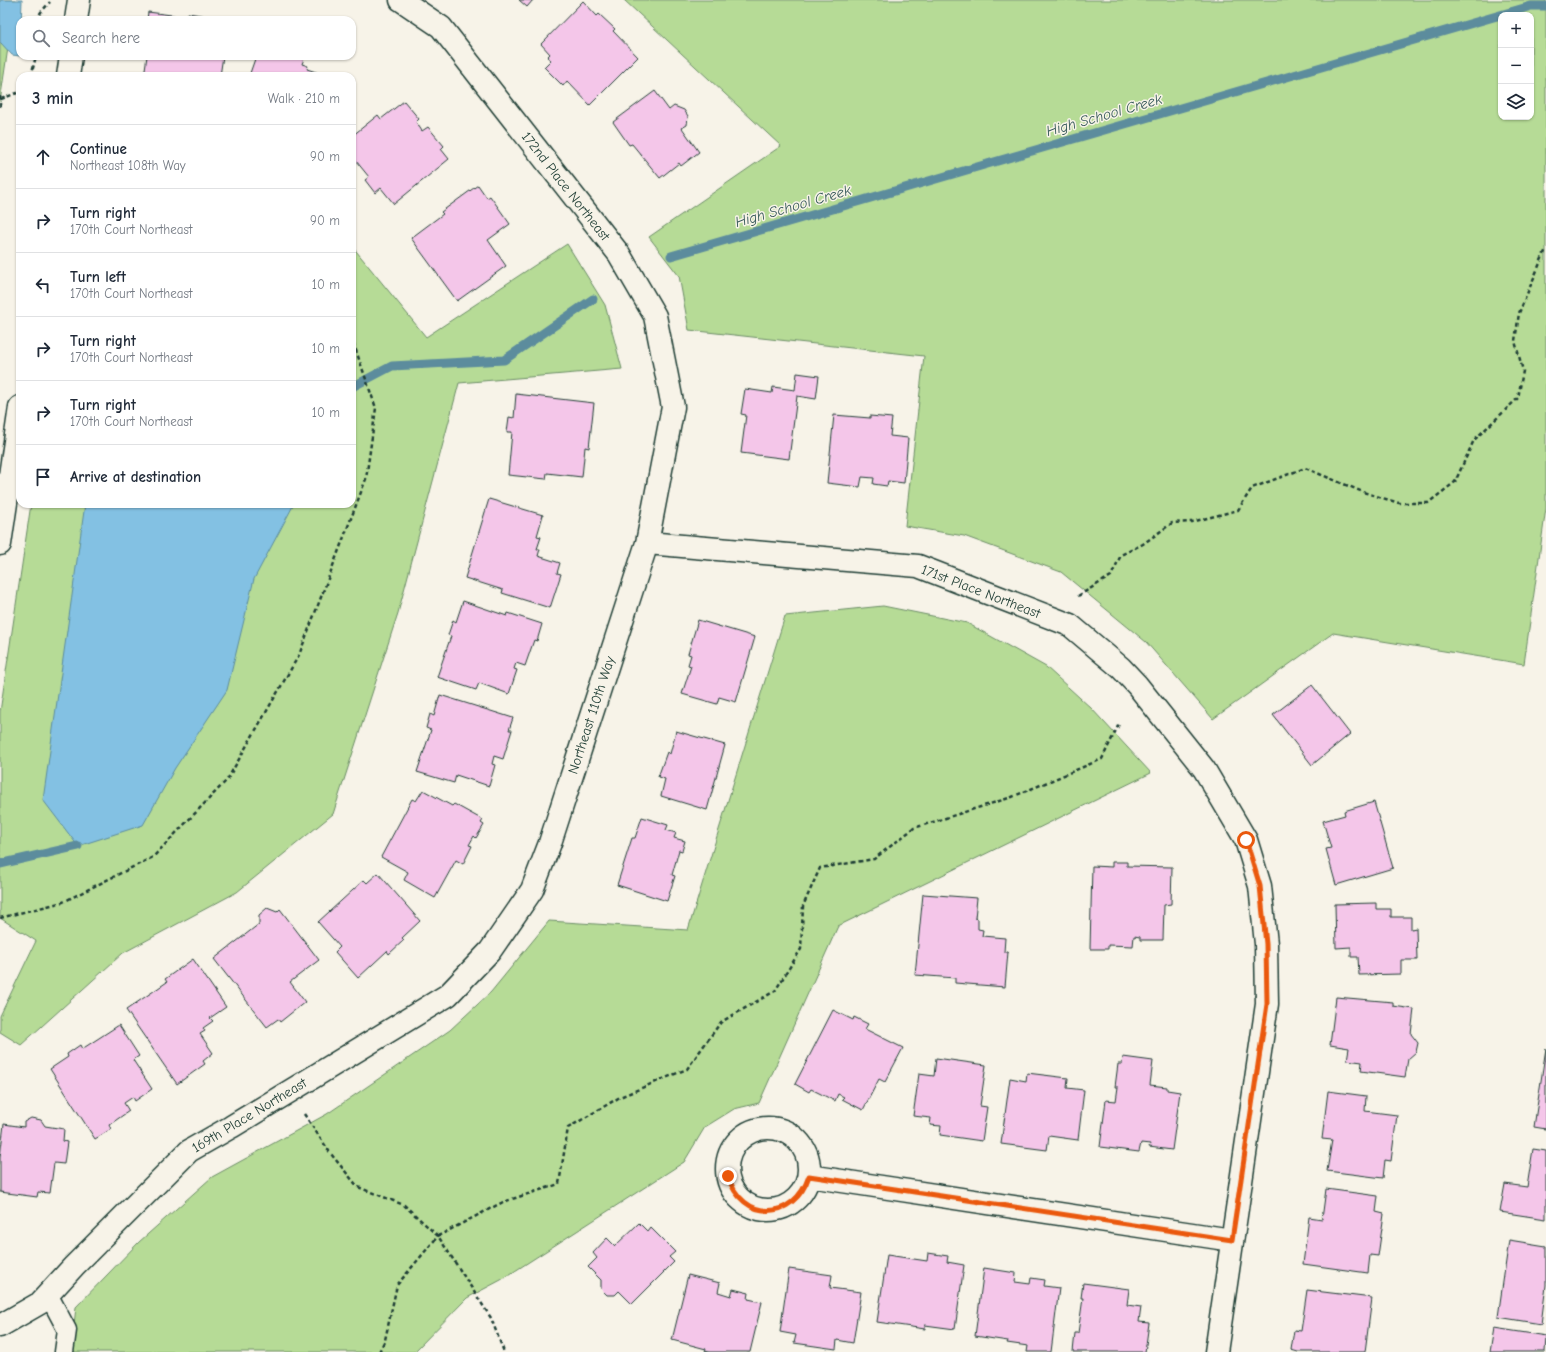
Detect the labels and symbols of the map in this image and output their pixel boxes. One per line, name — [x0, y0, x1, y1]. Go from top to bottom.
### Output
water label: High School Creek — [1044, 90, 1165, 140]
street label: 172nd Place Northeast — [518, 128, 614, 245]
water label: High School Creek — [733, 181, 854, 231]
street label: 171st Place Northeast — [919, 561, 1044, 622]
street label: Northeast 110th Way — [564, 653, 619, 776]
route start — [1237, 831, 1255, 849]
street label: 169th Place Northeast — [189, 1074, 311, 1156]
route end — [719, 1167, 737, 1185]

